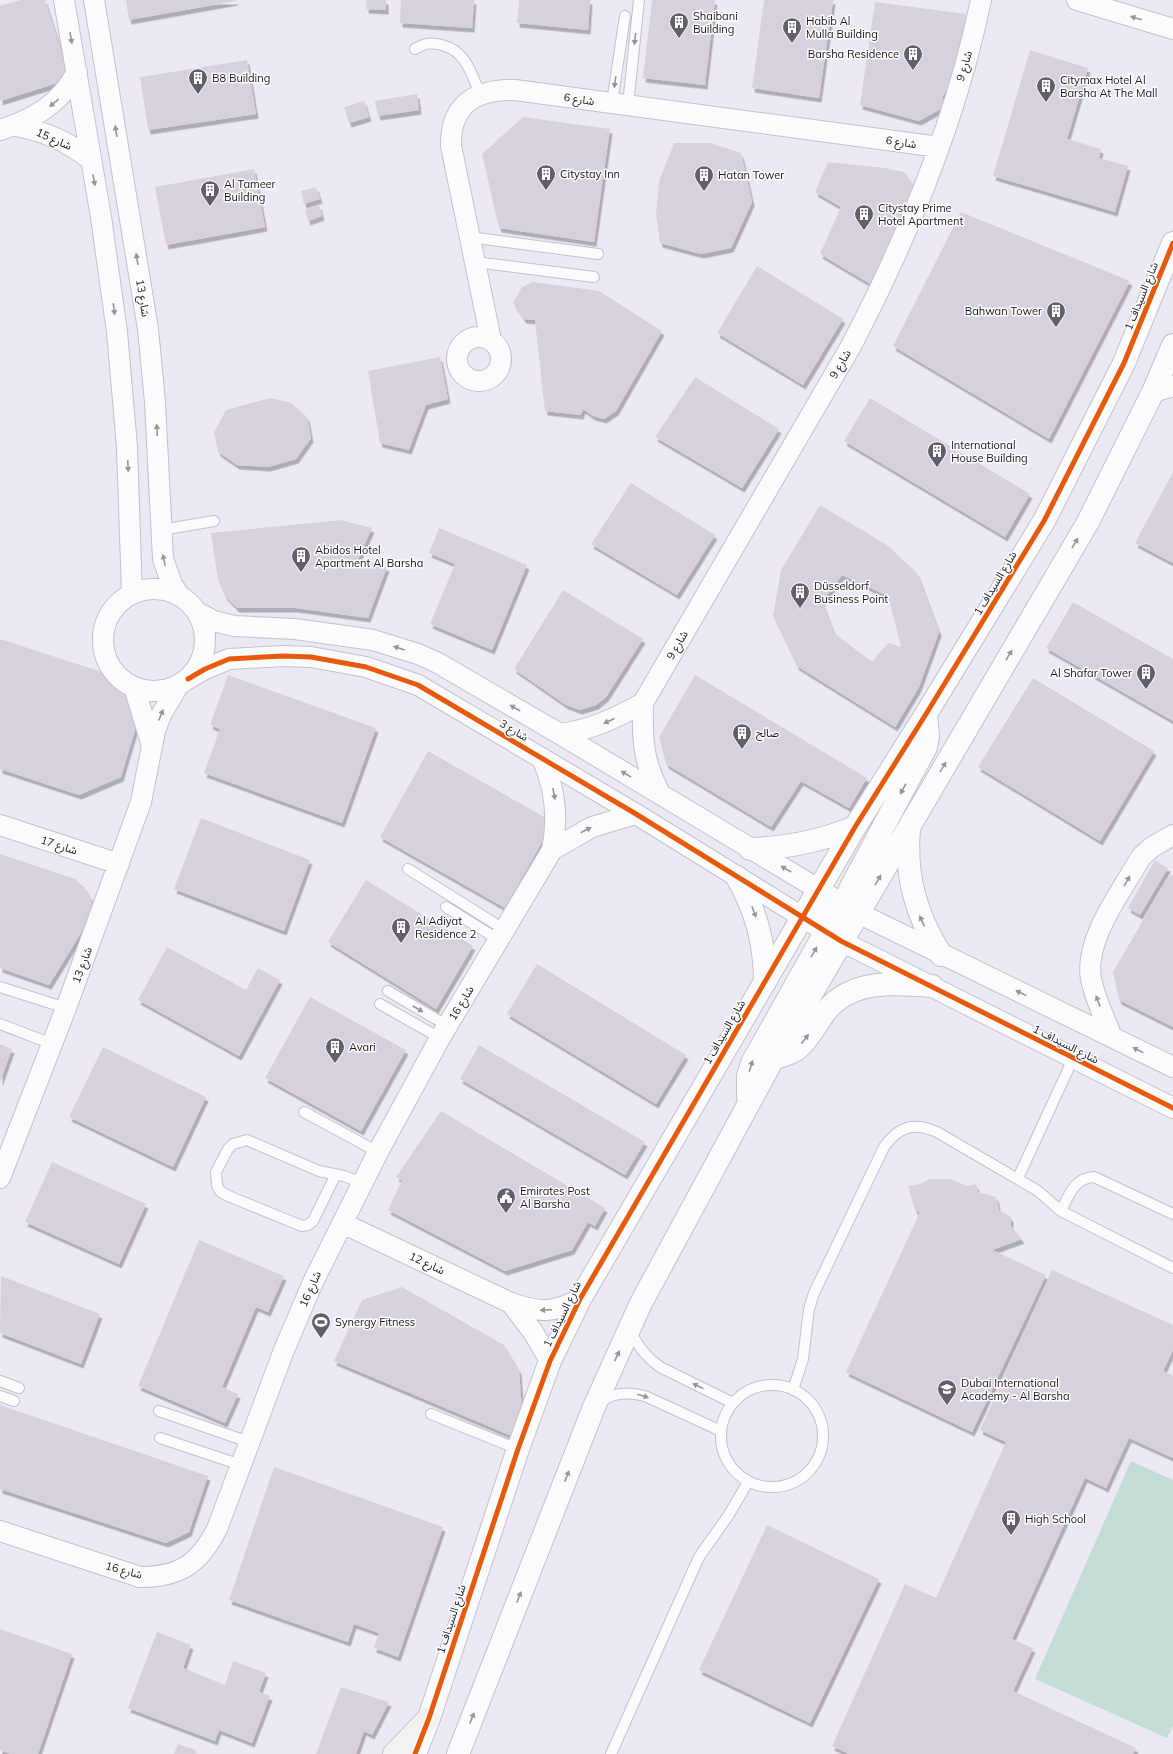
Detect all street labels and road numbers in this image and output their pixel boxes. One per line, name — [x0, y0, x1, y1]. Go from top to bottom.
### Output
street label: شارع 9 — [953, 49, 976, 83]
street label: شارع 6 — [563, 90, 596, 109]
street label: شارع 15 — [34, 125, 74, 154]
street label: شارع 6 — [885, 133, 918, 152]
street label: شارع السيداف 1 — [1121, 260, 1162, 332]
street label: شارع 13 — [132, 278, 153, 318]
street label: شارع 9 — [826, 347, 855, 381]
street label: شارع السيداف 1 — [970, 548, 1021, 618]
street label: شارع 9 — [663, 628, 692, 662]
street label: شارع 3 — [497, 716, 531, 745]
street label: شارع 17 — [39, 833, 79, 859]
street label: شارع 13 — [69, 945, 96, 985]
street label: شارع 16 — [445, 983, 478, 1023]
street label: شارع السيداف 1 — [700, 997, 749, 1067]
street label: شارع السيداف 1 — [1030, 1021, 1102, 1068]
street label: شارع 12 — [407, 1249, 447, 1278]
street label: شارع 16 — [296, 1269, 325, 1309]
street label: شارع السيداف 1 — [540, 1278, 585, 1350]
street label: شارع 16 — [104, 1558, 144, 1583]
street label: شارع السيداف 1 — [433, 1582, 470, 1656]

